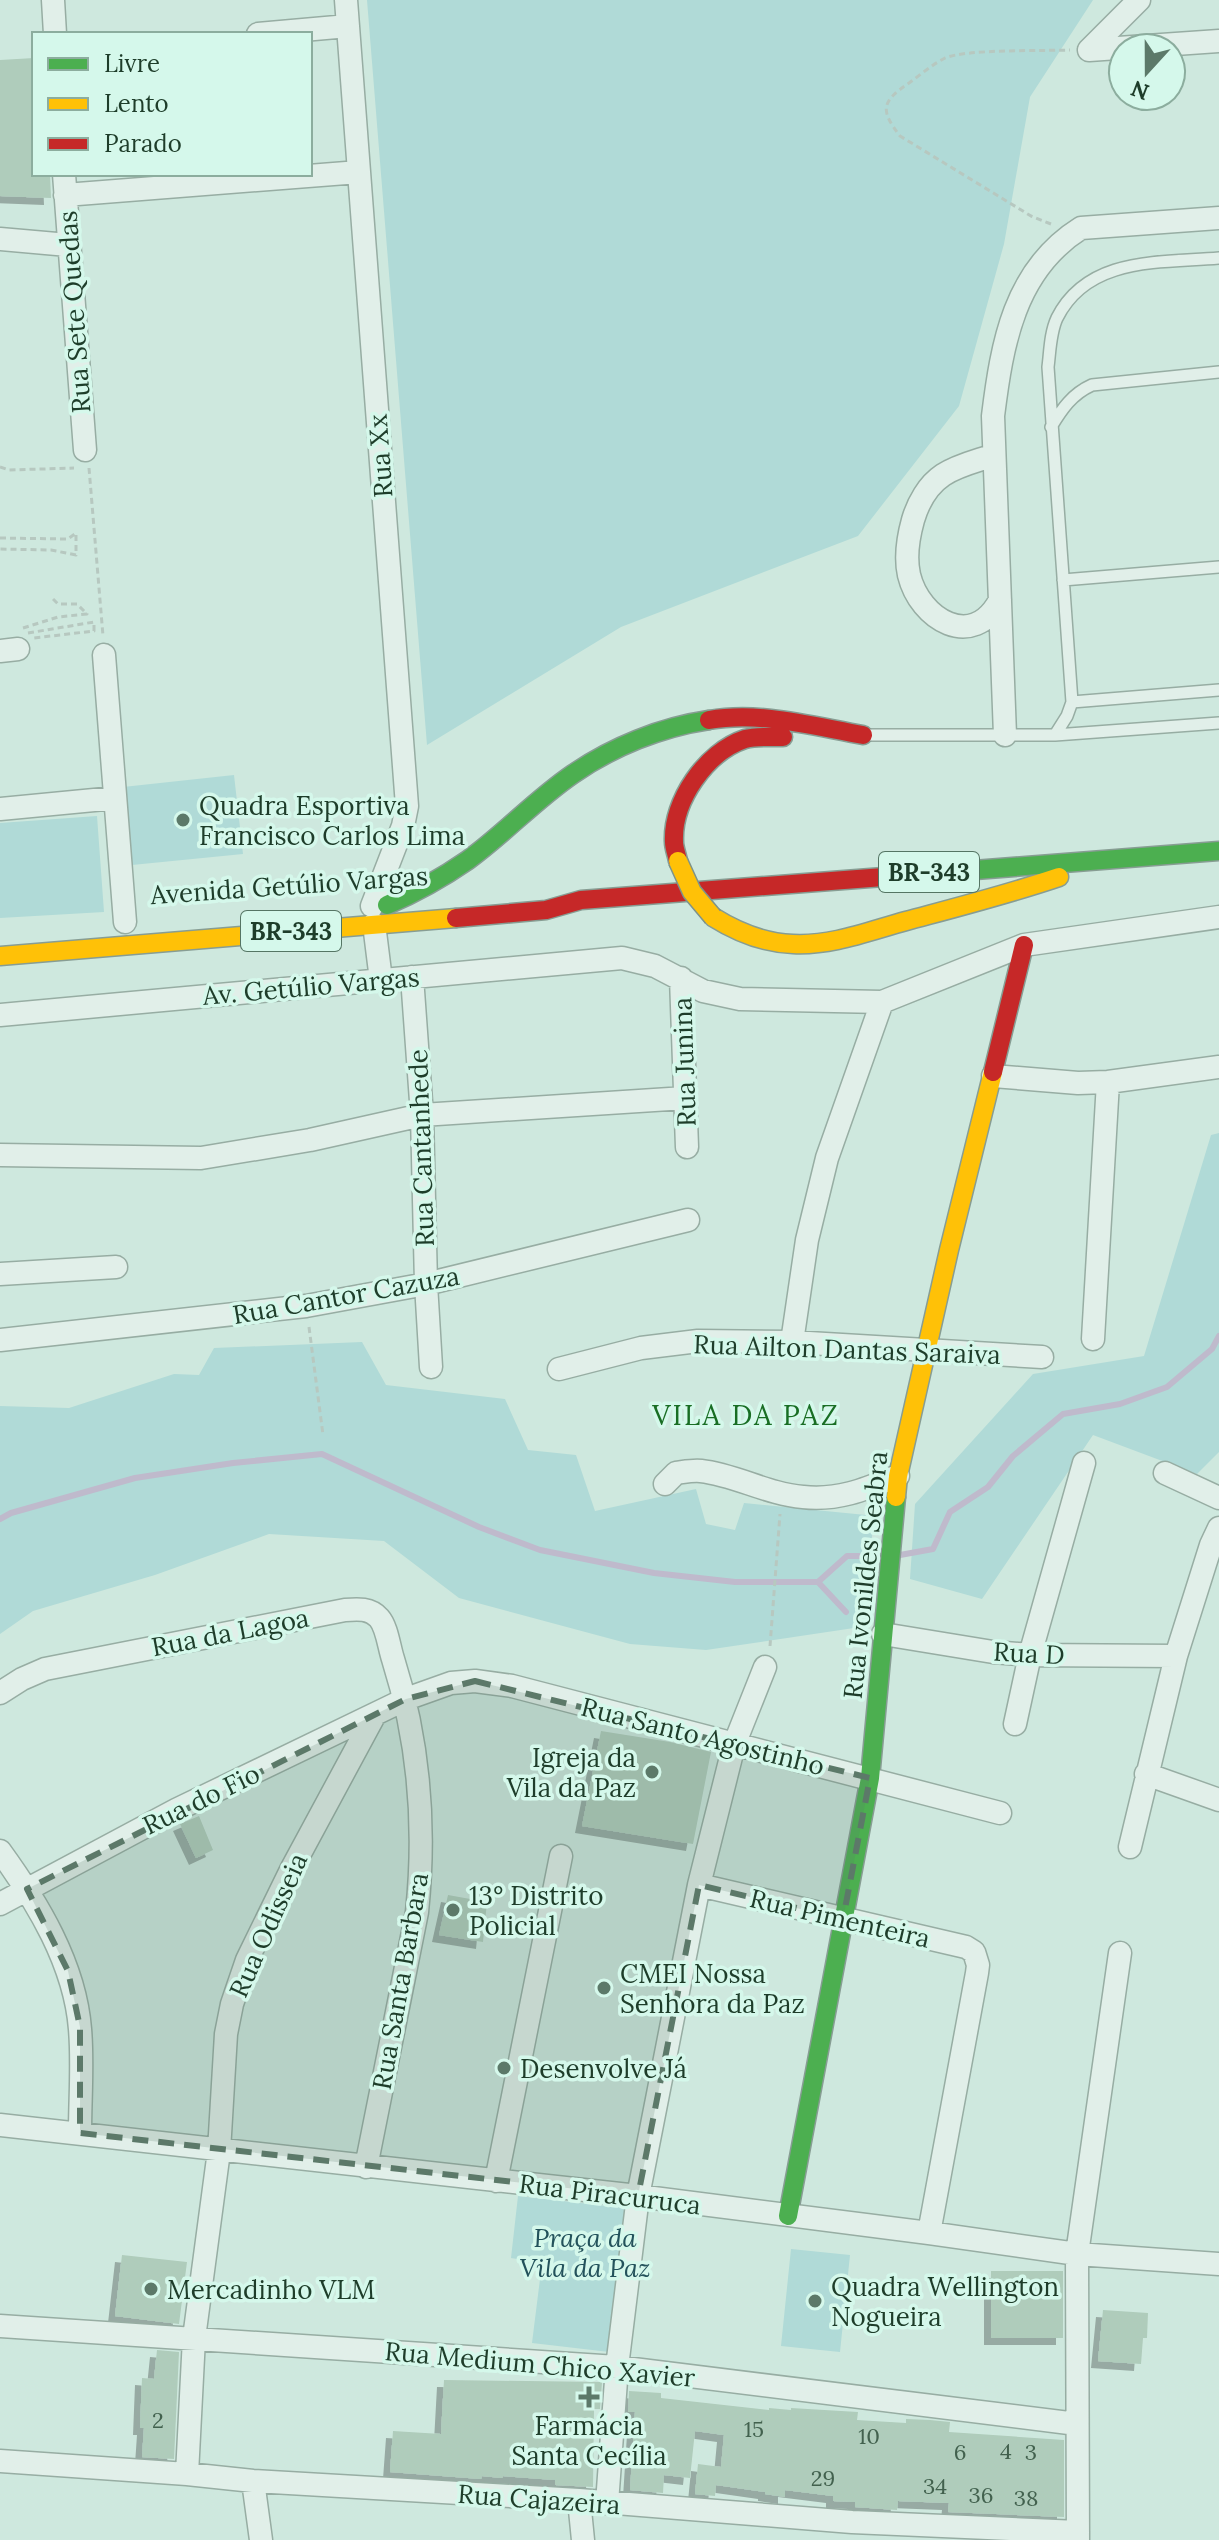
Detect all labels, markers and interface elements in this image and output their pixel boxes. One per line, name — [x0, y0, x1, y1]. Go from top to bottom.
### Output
legend — [32, 32, 312, 176]
north arrow — [1107, 32, 1187, 112]
text: Livre — [104, 48, 160, 79]
text: N — [1127, 75, 1153, 107]
text: Lento — [104, 88, 169, 119]
text: Parado — [104, 128, 182, 159]
street label: Rua Sete Quedas — [50, 210, 98, 414]
street label: Rua Xx — [361, 413, 399, 499]
place label: Quadra Esportiva Francisco Carlos Lima — [199, 789, 465, 852]
marker: Quadra Esportiva Francisco Carlos Lima — [174, 811, 192, 829]
road number: BR-343 — [879, 852, 979, 892]
street label: Avenida Getúlio Vargas — [148, 859, 429, 911]
road number: BR-343 — [241, 911, 341, 951]
street label: Av. Getúlio Vargas — [200, 960, 421, 1012]
street label: Rua Junina — [665, 997, 703, 1127]
street label: Rua Cantanhede — [401, 1049, 441, 1247]
street label: Rua Cantor Cazuza — [230, 1259, 462, 1331]
street label: Rua Ailton Dantas Saraiva — [693, 1327, 1001, 1371]
district label: VILA DA PAZ — [651, 1397, 840, 1433]
street label: Rua Ivonildes Seabra — [836, 1449, 894, 1701]
street label: Rua da Lagoa — [148, 1601, 312, 1663]
street label: Rua D — [992, 1635, 1066, 1671]
street label: Rua Santo Agostinho — [578, 1690, 828, 1782]
place label: Igreja da Vila da Paz — [506, 1741, 636, 1804]
street label: Rua do Fio — [137, 1756, 265, 1842]
marker: Igreja da Vila da Paz — [643, 1763, 661, 1781]
street label: Rua Odisseia — [222, 1848, 314, 2002]
street label: Rua Santa Barbara — [365, 1870, 435, 2092]
place label: 13° Distrito Policial — [469, 1879, 603, 1942]
street label: Rua Pimenteira — [747, 1881, 933, 1955]
marker: 13° Distrito Policial — [444, 1901, 462, 1919]
place label: CMEI Nossa Senhora da Paz — [620, 1957, 805, 2020]
marker: CMEI Nossa Senhora da Paz — [595, 1979, 613, 1997]
place label: Desenvolve Já — [520, 2052, 687, 2085]
marker: Desenvolve Já — [495, 2059, 513, 2077]
street label: Rua Piracuruca — [517, 2166, 703, 2222]
park label: Praça da Vila da Paz — [520, 2221, 650, 2284]
place label: Quadra Wellington Nogueira — [831, 2270, 1059, 2333]
place label: Mercadinho VLM — [167, 2273, 375, 2306]
marker: Mercadinho VLM — [142, 2280, 160, 2298]
marker: Quadra Wellington Nogueira — [806, 2292, 824, 2310]
street label: Rua Medium Chico Xavier — [383, 2334, 697, 2394]
marker: Farmácia Santa Cecília — [580, 2388, 598, 2406]
house number: 2 — [152, 2406, 164, 2434]
place label: Farmácia Santa Cecília — [511, 2409, 667, 2472]
house number: 15 — [744, 2415, 764, 2443]
house number: 10 — [858, 2422, 880, 2450]
house number: 4 — [1000, 2437, 1012, 2465]
house number: 6 — [954, 2438, 966, 2466]
house number: 3 — [1025, 2438, 1037, 2466]
house number: 29 — [811, 2464, 835, 2492]
house number: 34 — [923, 2472, 947, 2500]
street label: Rua Cajazeira — [457, 2477, 621, 2521]
house number: 36 — [969, 2481, 993, 2509]
house number: 38 — [1014, 2484, 1038, 2512]

